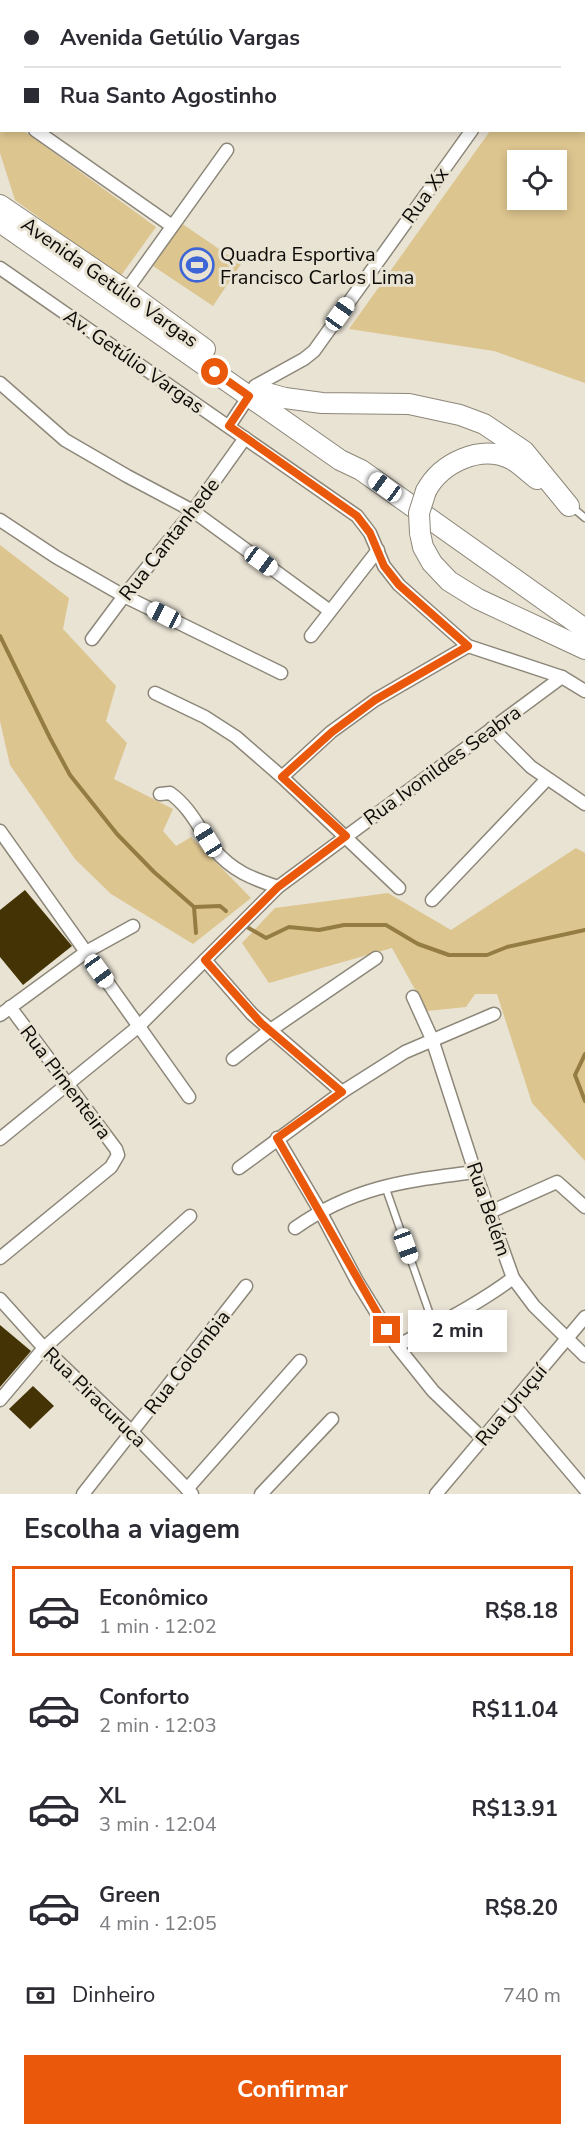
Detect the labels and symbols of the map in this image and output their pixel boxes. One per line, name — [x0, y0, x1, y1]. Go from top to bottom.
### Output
street label: Rua Xx — [396, 161, 455, 229]
street label: Avenida Getúlio Vargas — [16, 211, 204, 354]
place label: Quadra Esportiva Francisco Carlos Lima — [220, 241, 414, 291]
sports icon: Quadra Esportiva Francisco Carlos Lima — [179, 247, 215, 283]
car — [322, 294, 358, 334]
street label: Av. Getúlio Vargas — [58, 303, 209, 420]
route start — [201, 358, 228, 385]
car — [365, 469, 405, 505]
street label: Rua Cantanhede — [113, 472, 226, 606]
car — [241, 543, 281, 579]
car — [144, 599, 184, 631]
street label: Rua Ivonildes Seabra — [358, 699, 526, 832]
car — [191, 820, 225, 860]
car — [81, 951, 117, 991]
street label: Rua Pimenteira — [14, 1020, 117, 1145]
street label: Rua Belém — [460, 1158, 517, 1260]
car — [391, 1226, 421, 1266]
street label: Rua Colombia — [138, 1305, 237, 1420]
callout: 2 min — [408, 1309, 507, 1351]
route end — [373, 1316, 400, 1343]
street label: Rua Piracuruca — [37, 1341, 152, 1454]
street label: Rua Uruçuí — [469, 1358, 554, 1452]

